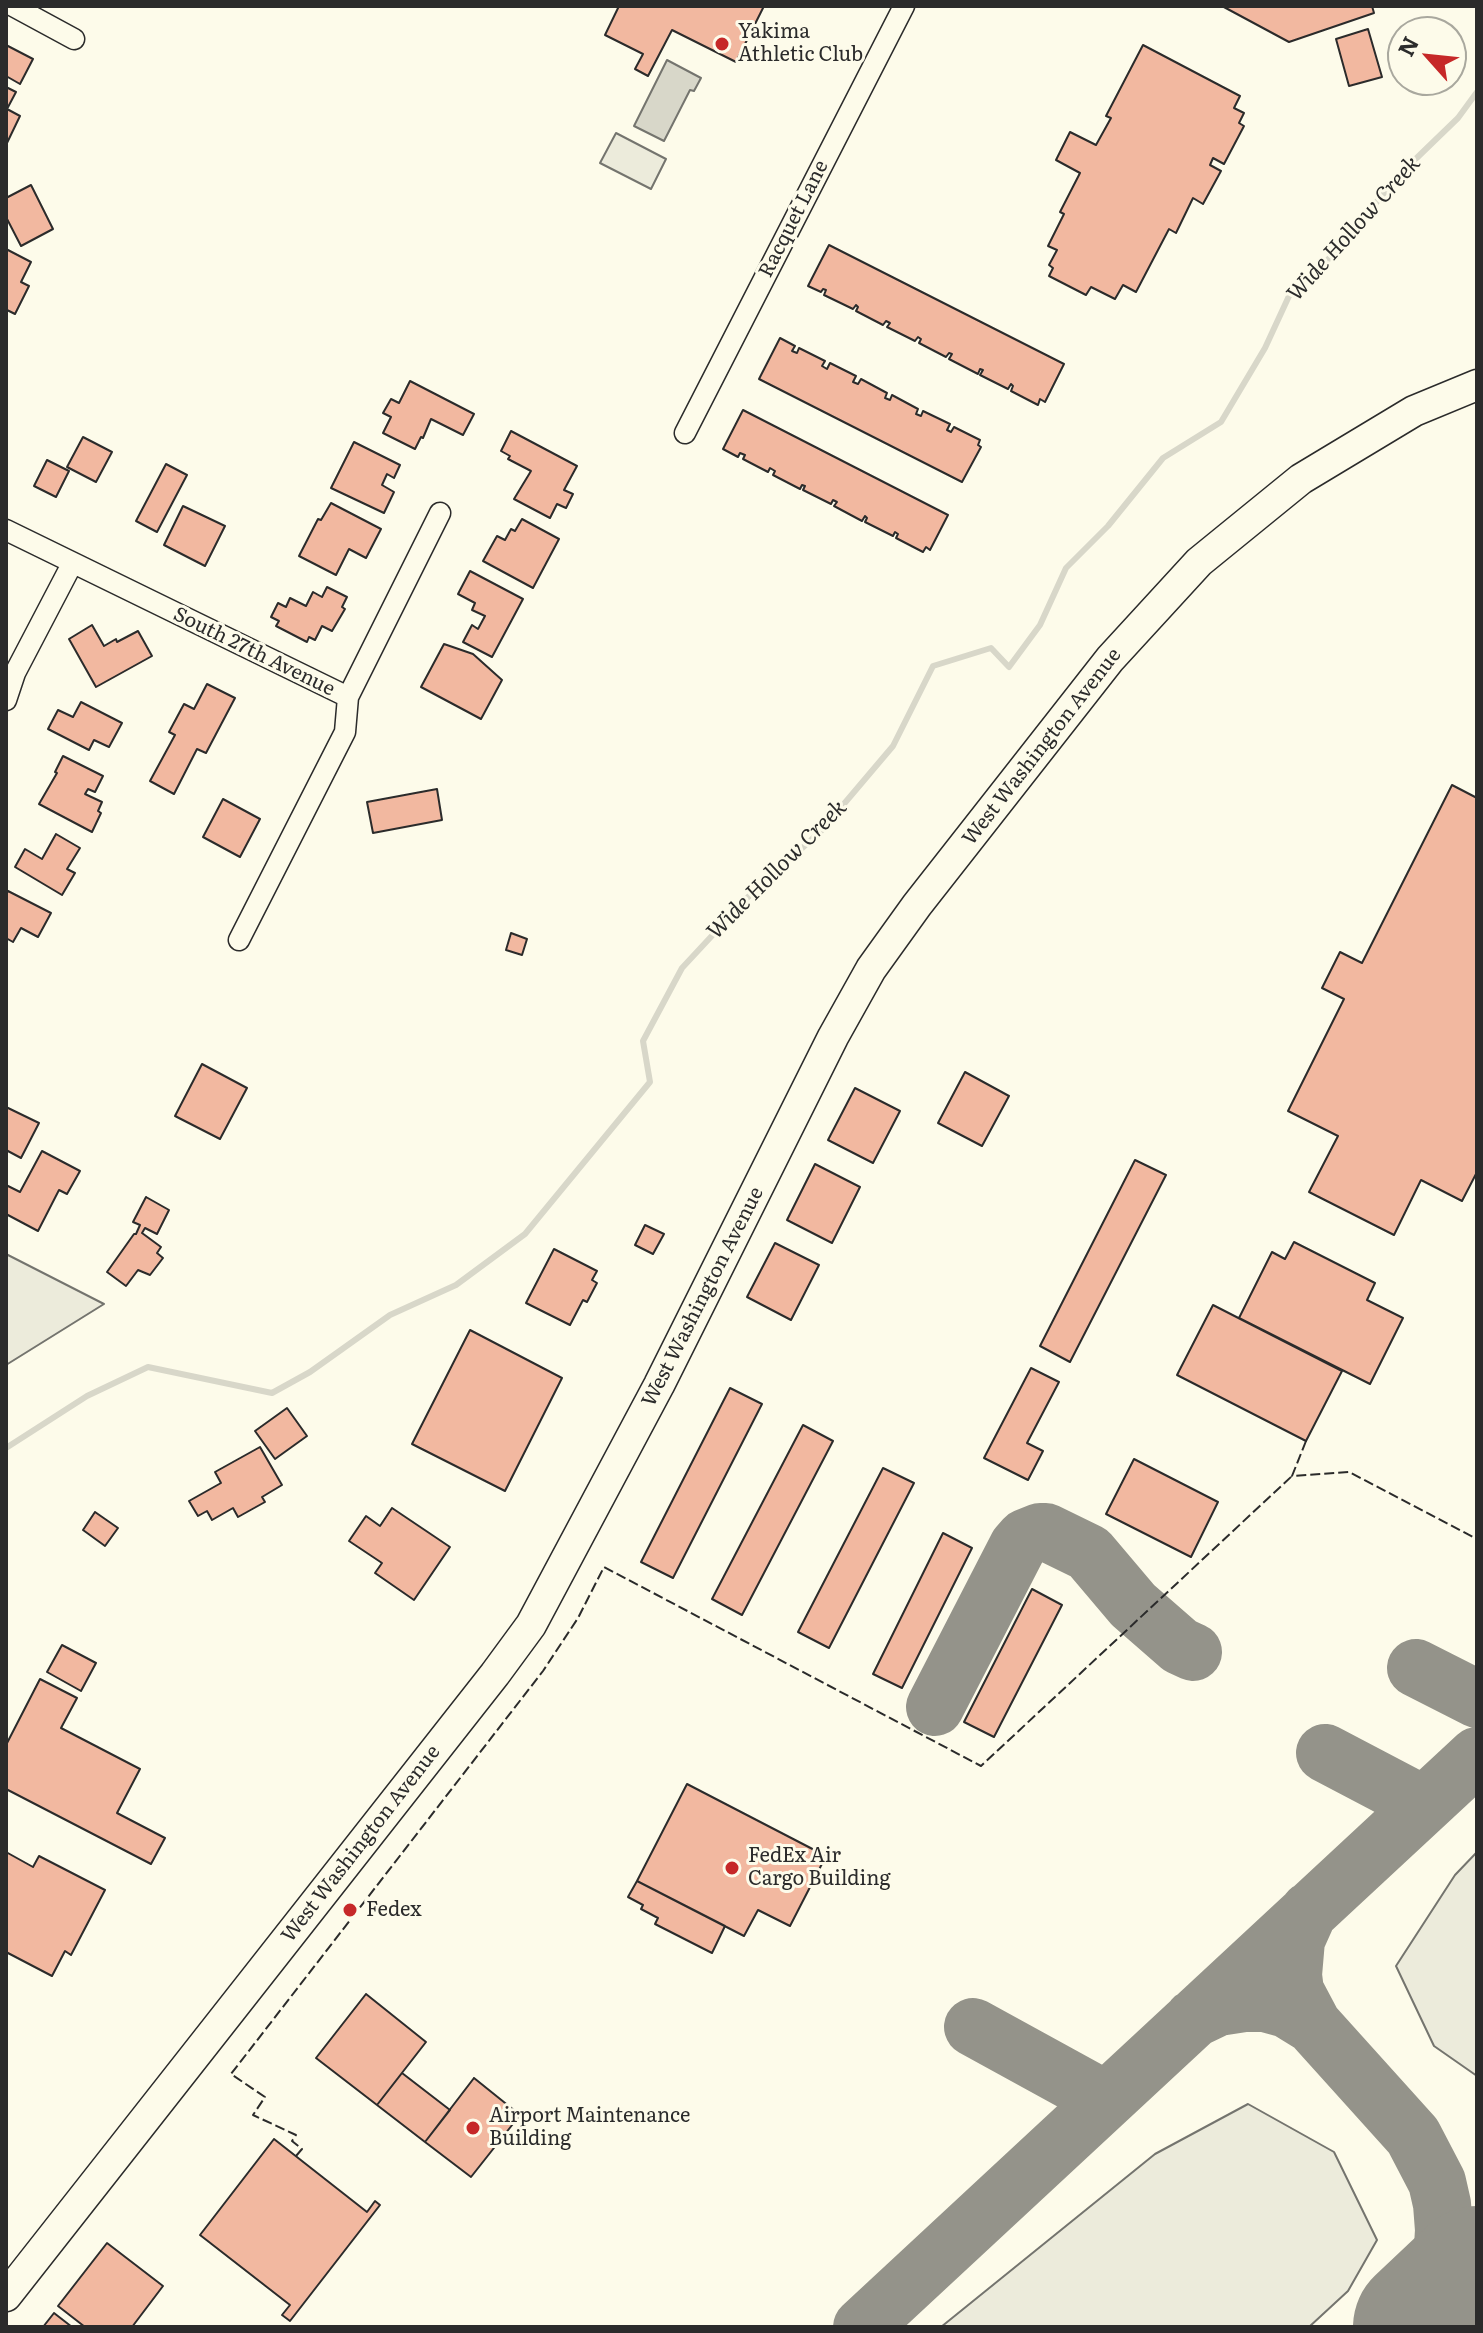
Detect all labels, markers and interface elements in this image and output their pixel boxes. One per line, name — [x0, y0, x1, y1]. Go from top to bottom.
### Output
north arrow — [1387, 16, 1467, 96]
place label: Yakima Athletic Club — [738, 20, 863, 67]
text: N — [1388, 30, 1426, 62]
marker: Yakima Athletic Club — [713, 35, 731, 53]
water label: Wide Hollow Creek — [1282, 151, 1426, 307]
street label: Racquet Lane — [754, 156, 834, 282]
street label: South 27th Avenue — [169, 603, 339, 701]
street label: West Washington Avenue — [958, 644, 1126, 850]
water label: Wide Hollow Creek — [702, 795, 852, 945]
street label: West Washington Avenue — [637, 1183, 769, 1411]
street label: West Washington Avenue — [277, 1741, 445, 1947]
place label: FedEx Air Cargo Building — [748, 1844, 891, 1891]
marker: FedEx Air Cargo Building — [723, 1859, 741, 1877]
place label: Fedex — [366, 1898, 422, 1922]
marker: Fedex — [341, 1901, 359, 1919]
place label: Airport Maintenance Building — [489, 2104, 690, 2151]
marker: Airport Maintenance Building — [464, 2119, 482, 2137]

